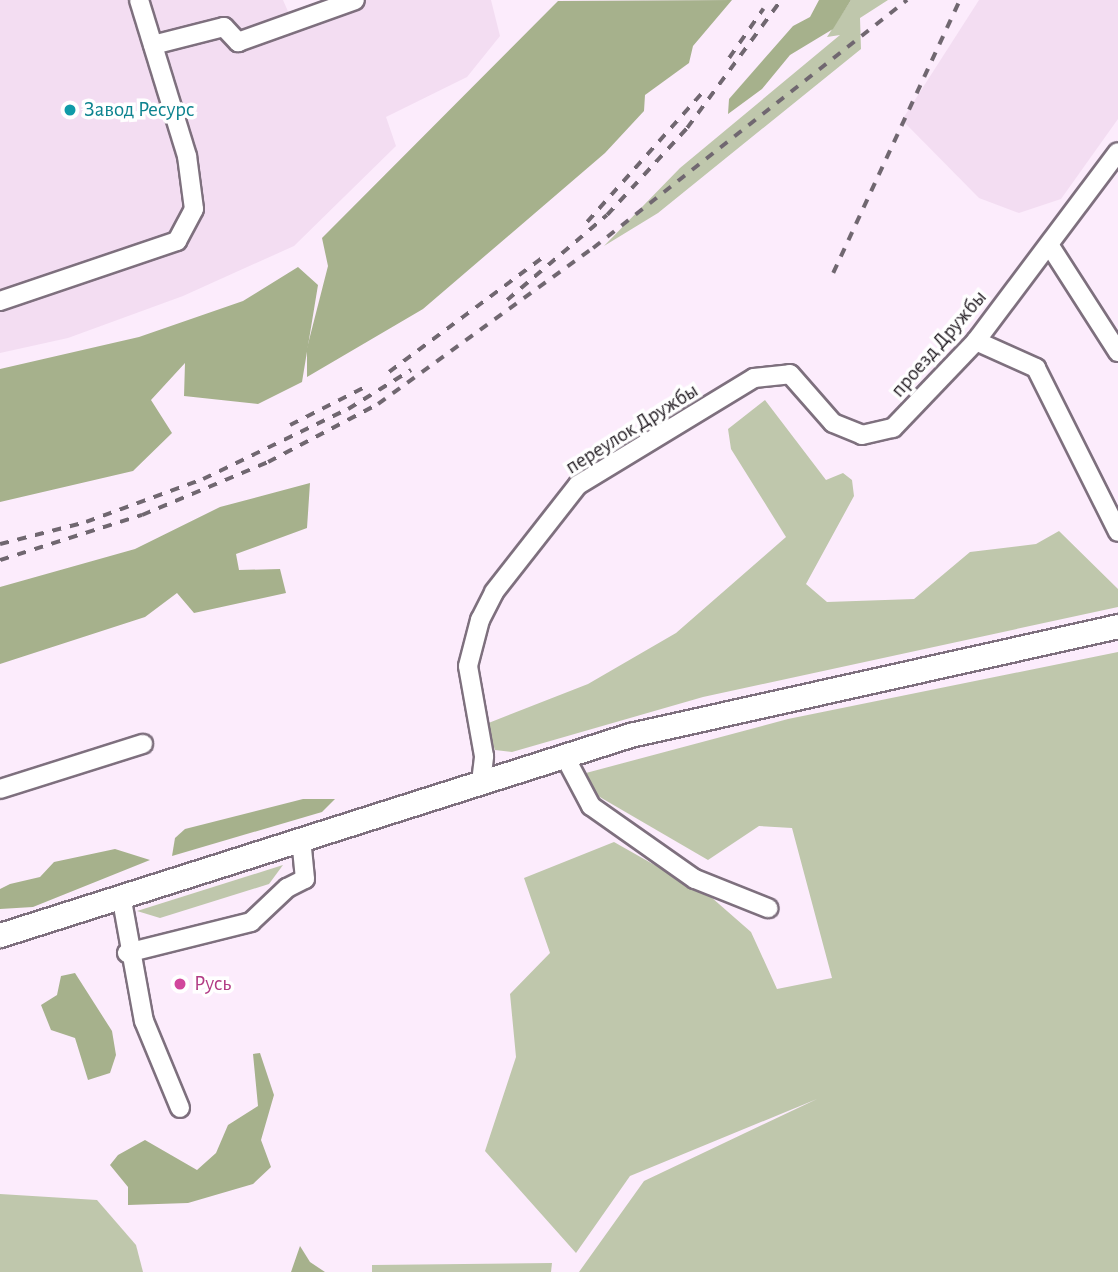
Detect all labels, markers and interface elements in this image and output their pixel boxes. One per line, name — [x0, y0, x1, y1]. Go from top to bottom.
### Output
place label: Завод Ресурс — [84, 97, 195, 123]
marker: Завод Ресурс — [62, 102, 78, 118]
street label: проезд Дружбы — [886, 285, 992, 403]
street label: переулок Дружбы — [561, 378, 703, 480]
place label: Русь — [194, 971, 231, 997]
marker: Русь — [172, 976, 188, 992]

